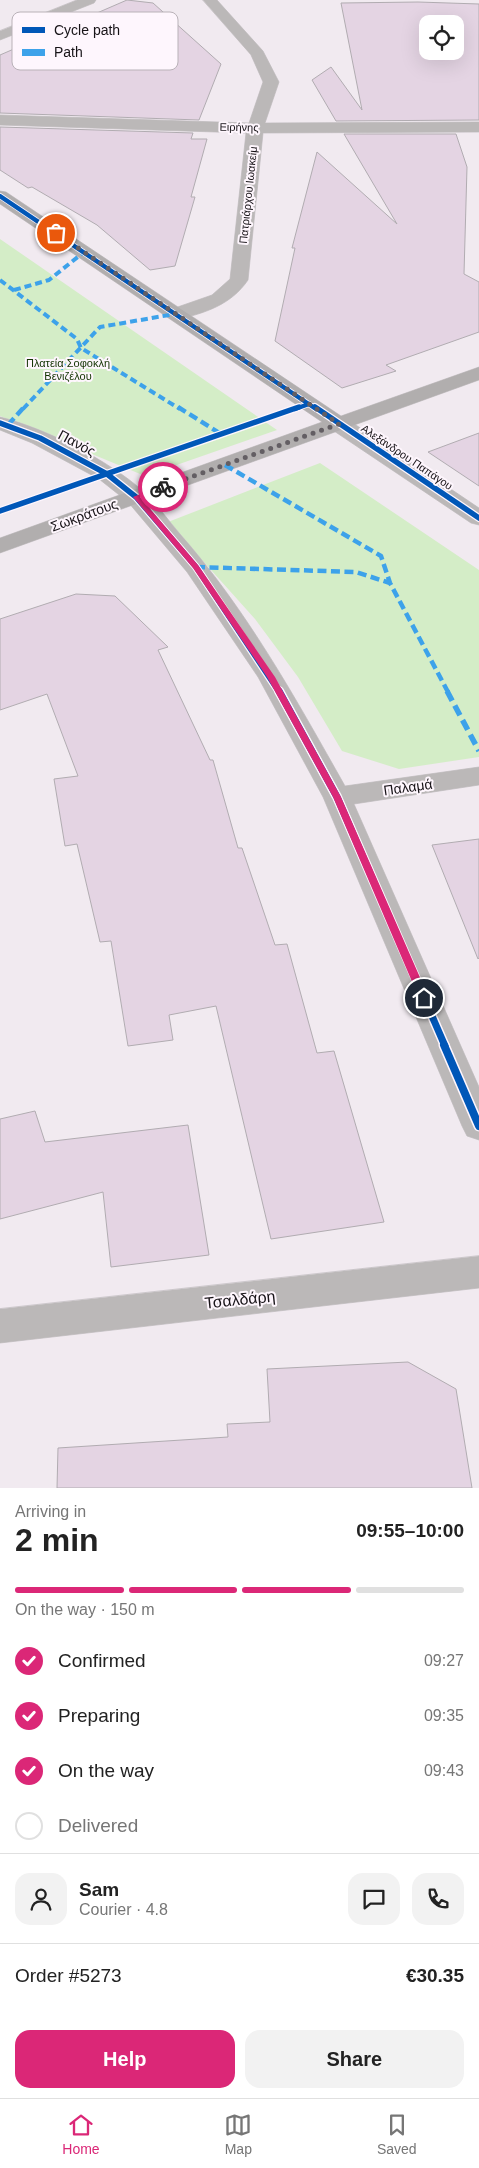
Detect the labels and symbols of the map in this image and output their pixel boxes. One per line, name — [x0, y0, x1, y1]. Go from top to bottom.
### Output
legend — [12, 12, 178, 70]
text: Cycle path — [54, 22, 120, 38]
text: Path — [54, 44, 83, 60]
street label: Ειρήνης — [219, 121, 259, 133]
street label: Πατριάρχου Ιωακείμ — [237, 146, 259, 244]
pin — [35, 212, 77, 254]
park label: Πλατεία Σοφοκλή Βενιζέλου — [26, 357, 110, 382]
street label: Αλεξάνδρου Παπάγου — [359, 422, 455, 492]
street label: Πανός — [56, 427, 99, 460]
courier — [138, 462, 188, 512]
street label: Σωκράτους — [48, 495, 120, 535]
street label: Παλαμά — [383, 776, 433, 798]
pin — [403, 977, 445, 1019]
street label: Τσαλδάρη — [204, 1287, 276, 1312]

